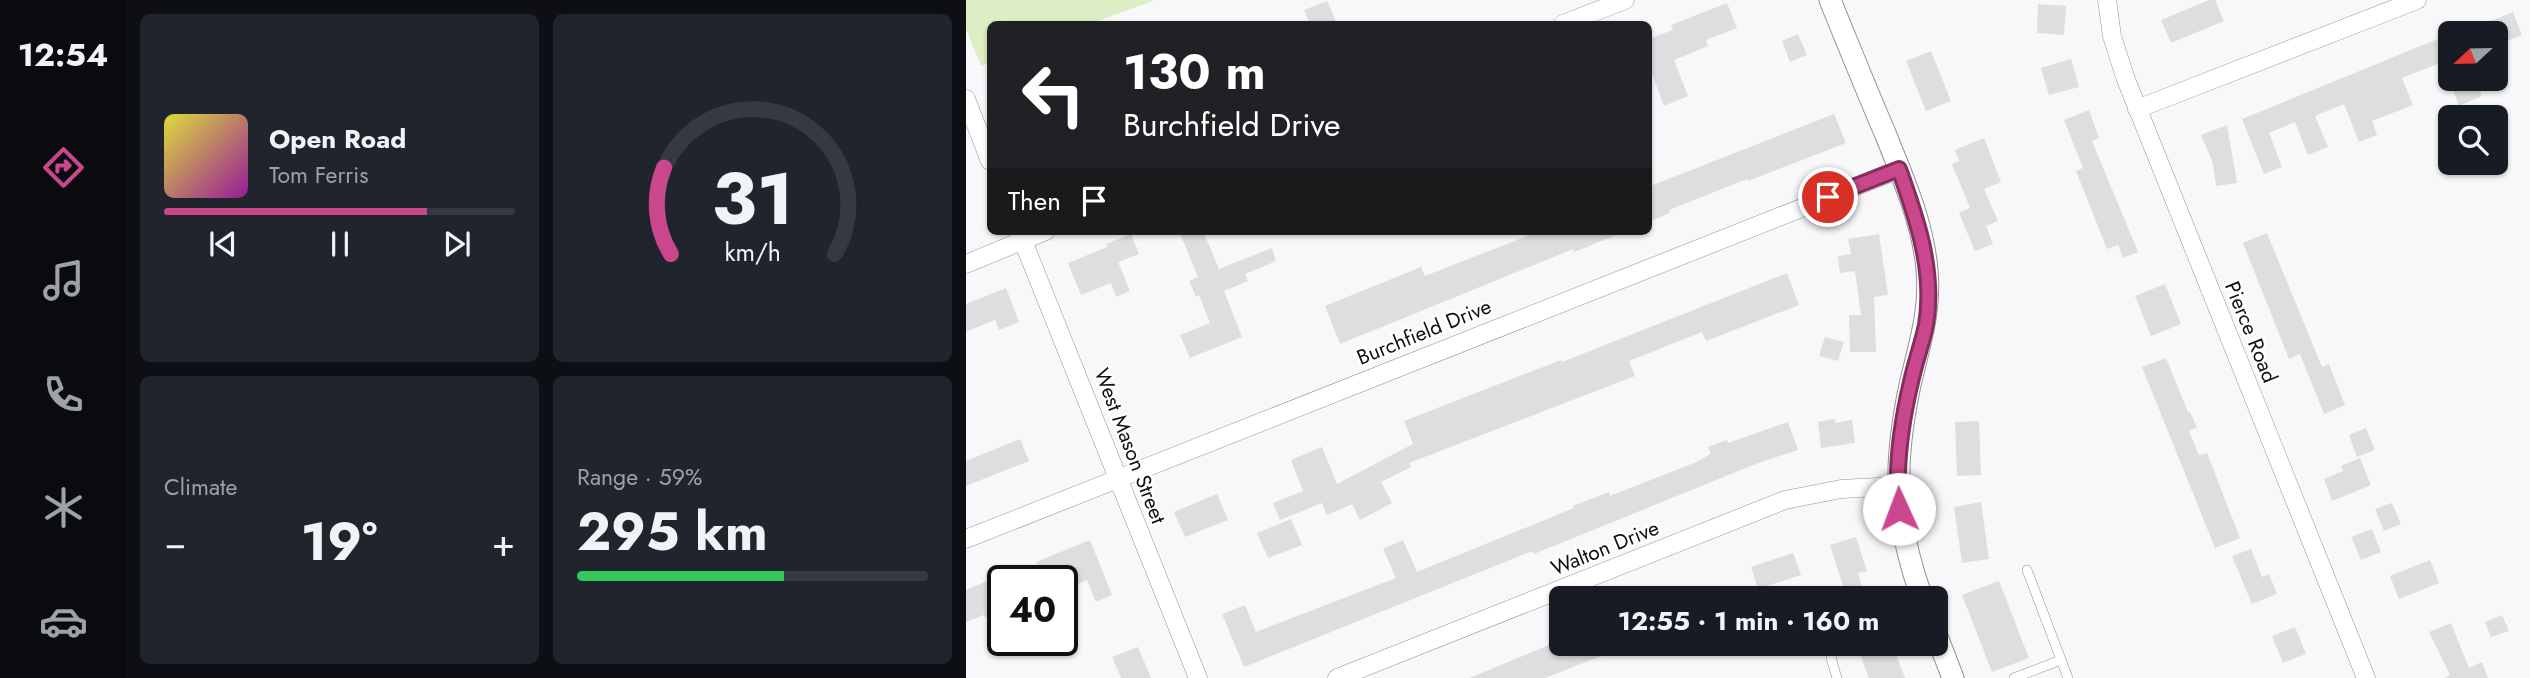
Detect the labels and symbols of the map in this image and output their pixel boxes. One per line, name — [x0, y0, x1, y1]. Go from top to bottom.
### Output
north arrow — [2438, 21, 2508, 91]
pin — [1798, 167, 1858, 227]
street label: Pierce Road — [2217, 277, 2285, 387]
street label: Burchfield Drive — [1352, 291, 1496, 373]
street label: West Mason Street — [1087, 364, 1173, 528]
position arrow — [1862, 472, 1936, 546]
street label: Walton Drive — [1546, 513, 1664, 583]
speed limit sign: 40 — [987, 565, 1078, 656]

